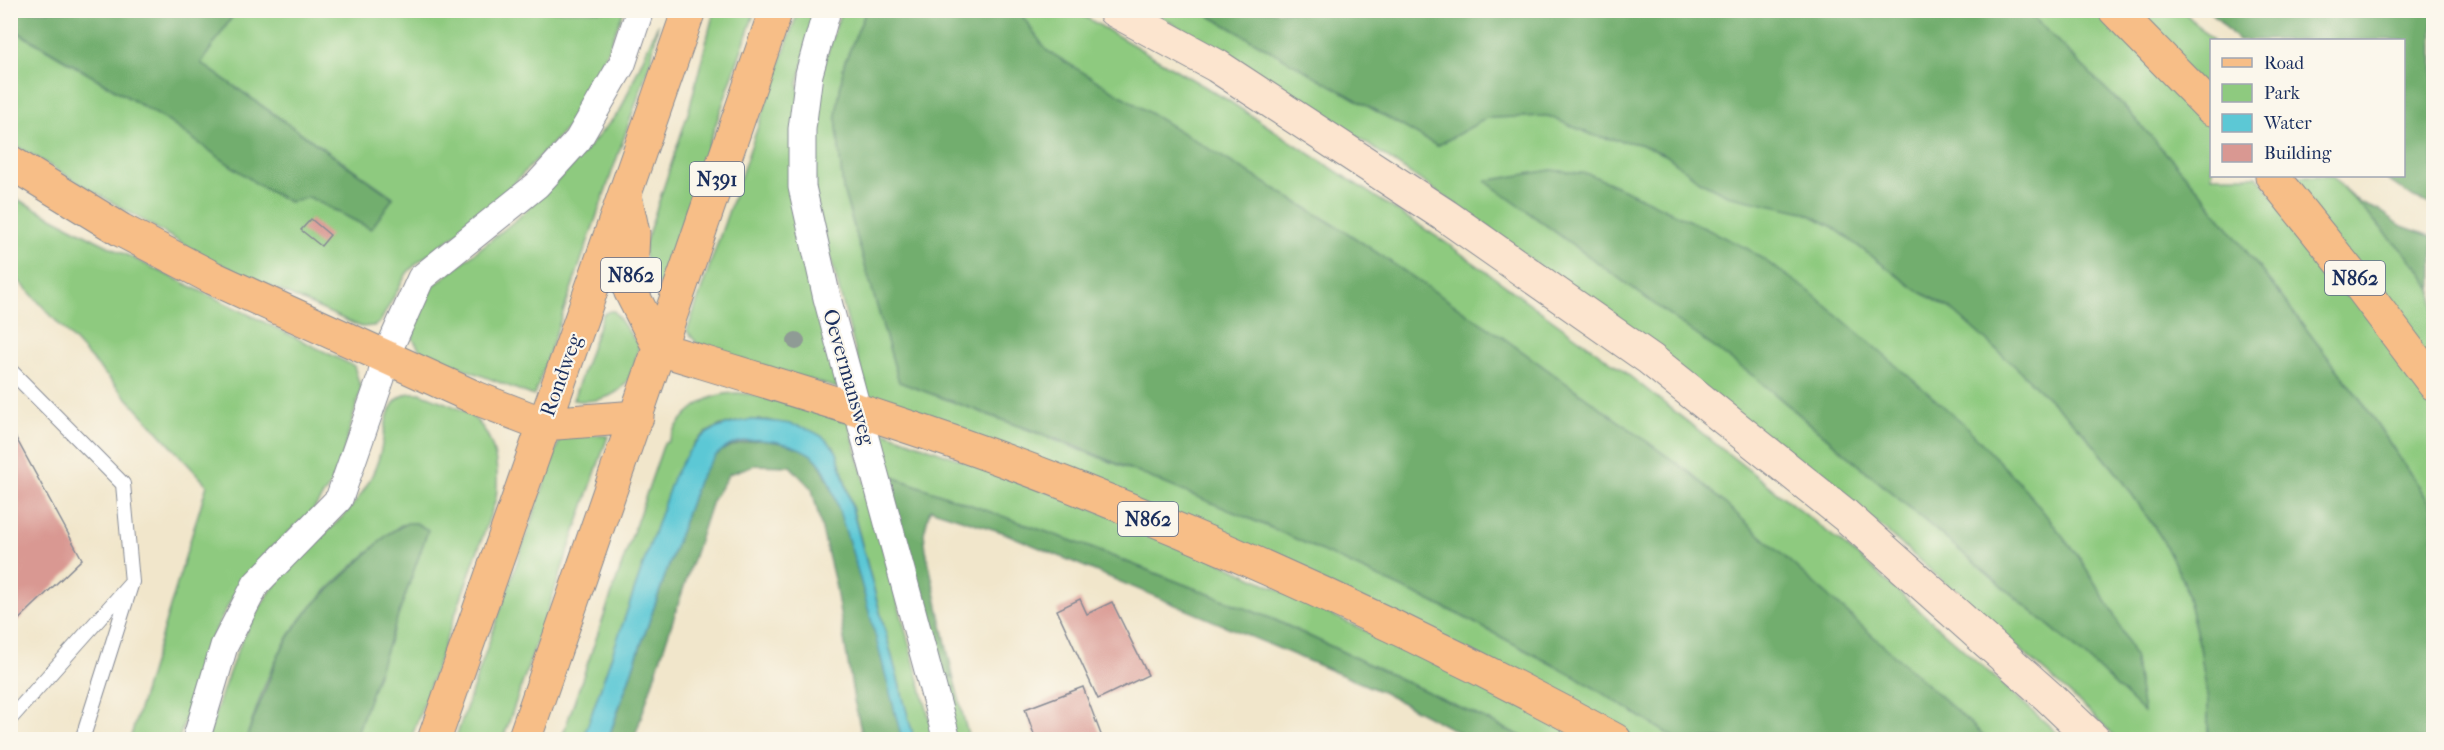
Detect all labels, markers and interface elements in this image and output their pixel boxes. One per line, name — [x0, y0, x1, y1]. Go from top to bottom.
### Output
legend — [2210, 39, 2405, 177]
text: Road — [2264, 53, 2304, 74]
text: Park — [2264, 83, 2301, 104]
text: Water — [2263, 113, 2312, 134]
text: Building — [2264, 143, 2332, 164]
road number: N391 — [690, 162, 744, 196]
road number: N862 — [601, 258, 661, 292]
road number: N862 — [2325, 261, 2385, 295]
street label: Oevermansweg — [818, 306, 880, 448]
street label: Rondweg — [535, 330, 587, 419]
road number: N862 — [1118, 502, 1178, 536]

